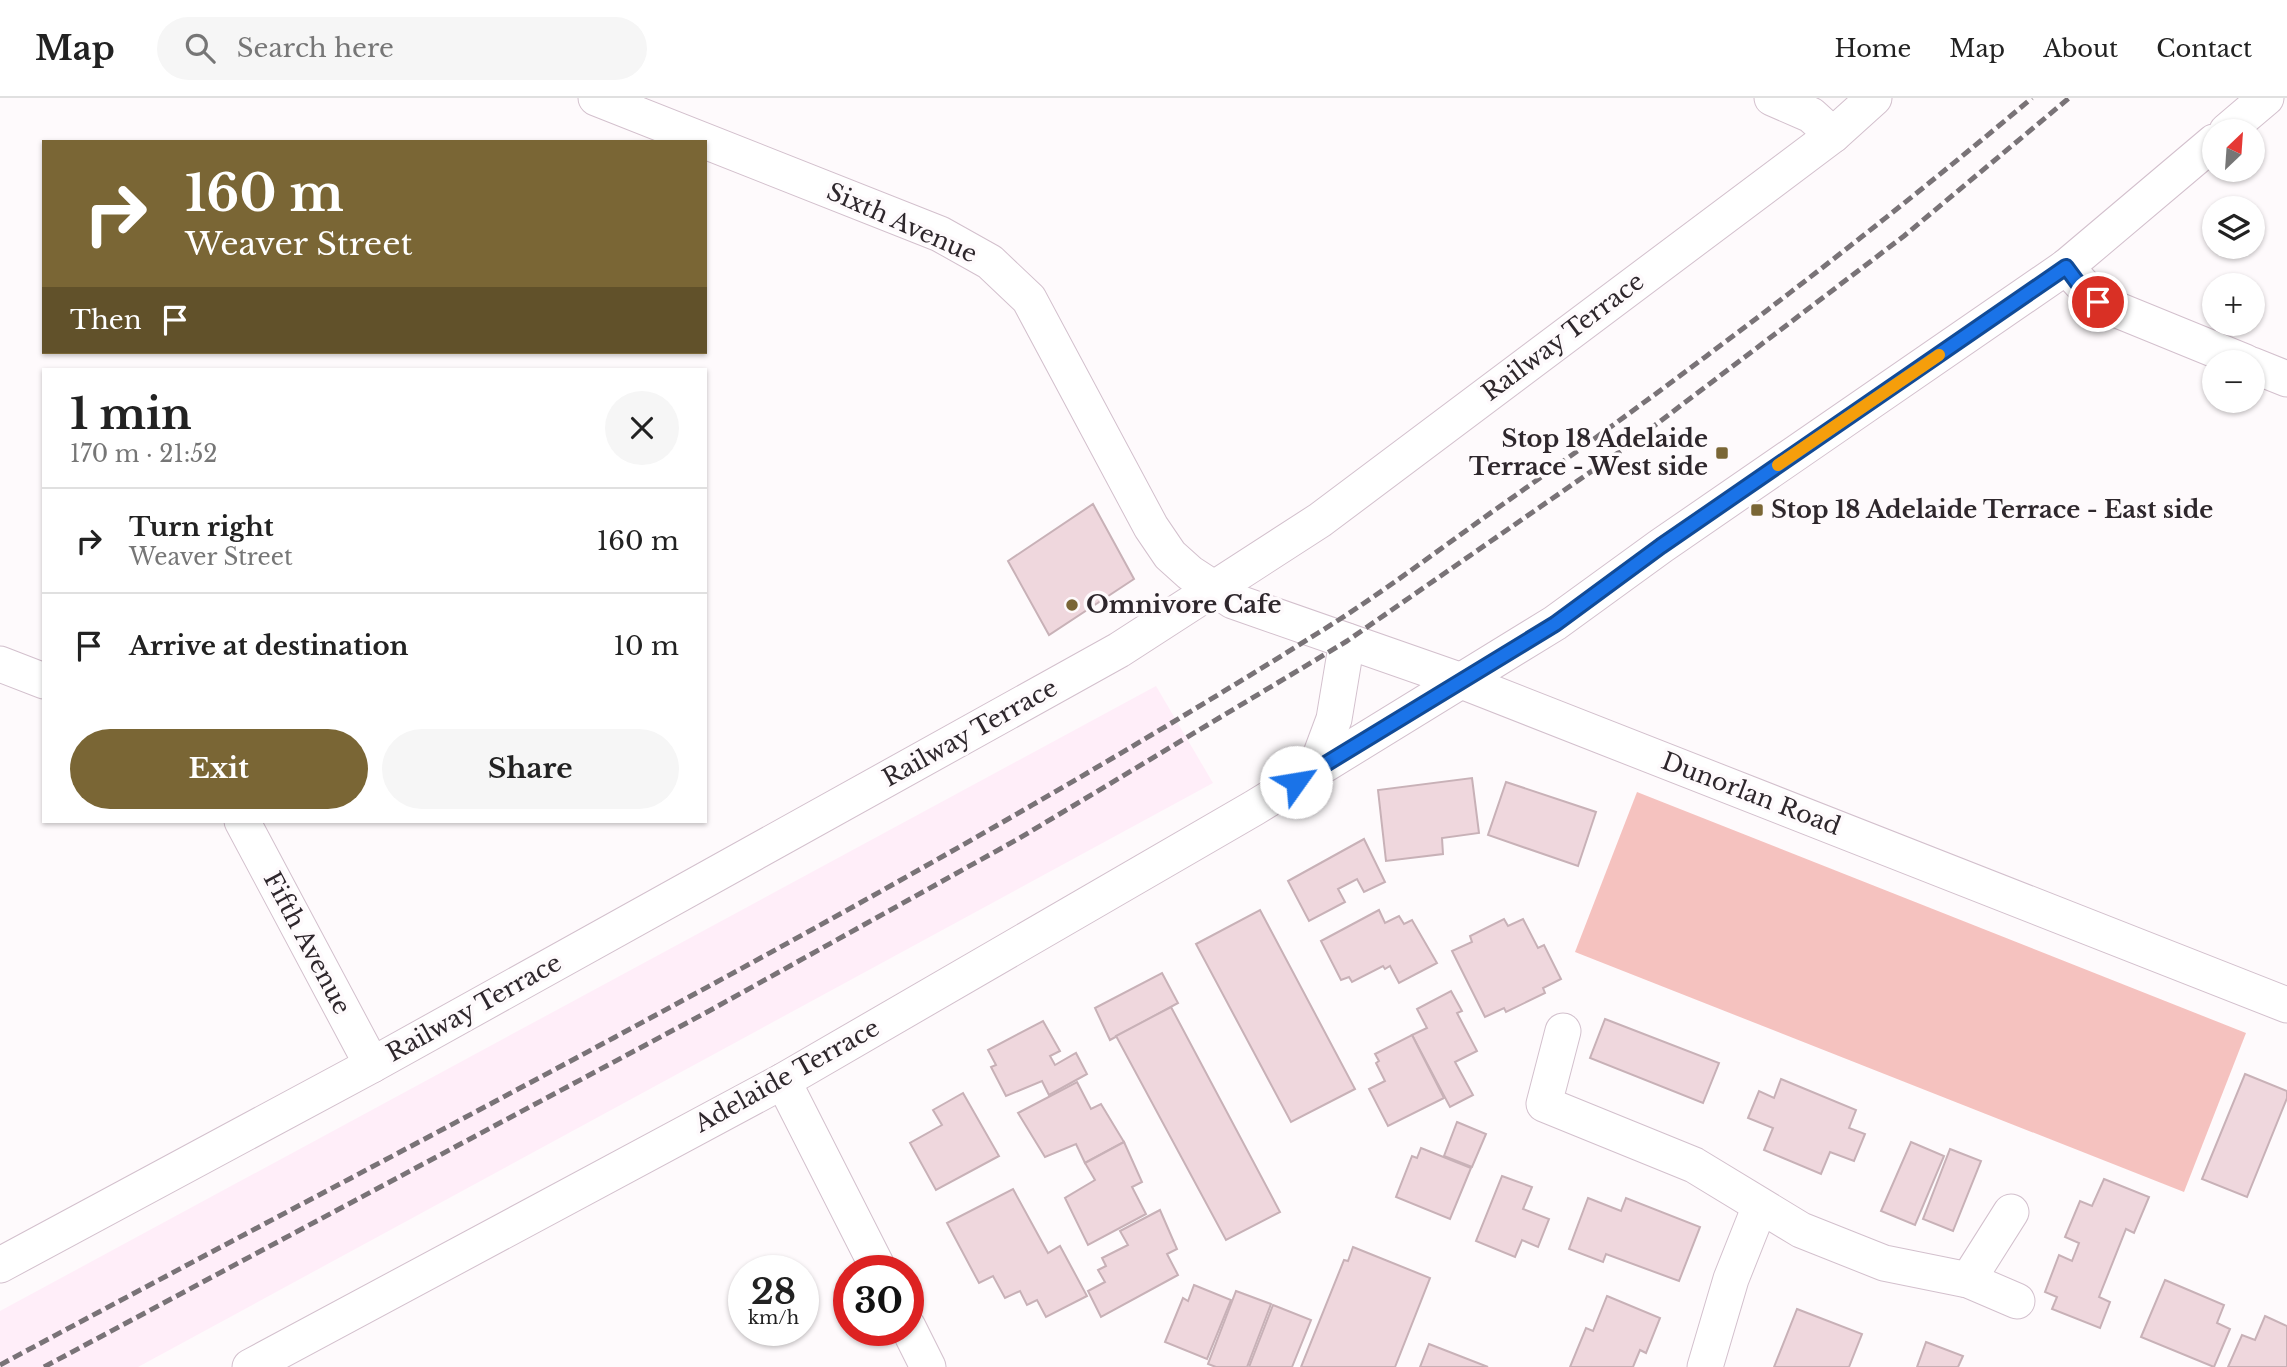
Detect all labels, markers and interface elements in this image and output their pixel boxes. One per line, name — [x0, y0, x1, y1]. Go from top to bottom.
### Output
search box — [157, 17, 647, 80]
text: Map — [35, 28, 115, 69]
icon: search — [181, 29, 219, 67]
text: Search here — [237, 32, 394, 64]
text: Home — [1835, 34, 1911, 63]
text: Map — [1949, 34, 2005, 63]
text: About — [2043, 34, 2118, 63]
text: Contact — [2156, 34, 2252, 63]
north arrow — [2202, 119, 2264, 182]
map controls — [2202, 119, 2265, 413]
text: 160 m — [185, 163, 344, 224]
icon: right — [70, 168, 161, 259]
street label: Sixth Avenue — [823, 177, 982, 269]
button: layers — [2202, 196, 2265, 259]
text: Weaver Street — [185, 224, 413, 264]
street label: Railway Terrace — [1476, 266, 1649, 407]
pin — [2068, 272, 2128, 332]
button: + — [2202, 273, 2265, 336]
icon: arrive — [2079, 283, 2117, 321]
icon: arrive — [156, 301, 194, 339]
text: Then — [70, 304, 142, 336]
button: − — [2202, 350, 2265, 413]
text: 1 min — [70, 388, 192, 440]
button: close — [605, 391, 679, 465]
place label: Stop 18 Adelaide Terrace - West side — [1469, 424, 1708, 481]
text: 170 m · 21:52 — [70, 440, 217, 468]
marker: Stop 18 Adelaide Terrace - West side — [1714, 445, 1730, 461]
place label: Stop 18 Adelaide Terrace - East side — [1771, 495, 2213, 524]
marker: Stop 18 Adelaide Terrace - East side — [1749, 502, 1765, 518]
text: Turn right — [129, 511, 274, 543]
icon: right — [70, 522, 108, 560]
text: 160 m — [597, 525, 679, 557]
text: Weaver Street — [129, 543, 293, 571]
place label: Omnivore Cafe — [1086, 590, 1281, 619]
marker: Omnivore Cafe — [1064, 597, 1080, 613]
icon: arrive — [70, 627, 108, 665]
text: Arrive at destination — [129, 630, 409, 662]
text: 10 m — [613, 630, 679, 662]
street label: Railway Terrace — [877, 673, 1062, 793]
button: Exit — [70, 729, 368, 809]
button: Share — [382, 729, 679, 809]
position arrow — [1259, 745, 1333, 819]
street label: Dunorlan Road — [1658, 746, 1845, 841]
street label: Fifth Avenue — [258, 867, 357, 1019]
street label: Railway Terrace — [381, 948, 566, 1068]
street label: Adelaide Terrace — [688, 1013, 884, 1139]
speed limit sign: 30 — [833, 1255, 924, 1346]
text: 28 — [751, 1270, 796, 1313]
text: km/h — [748, 1307, 799, 1329]

